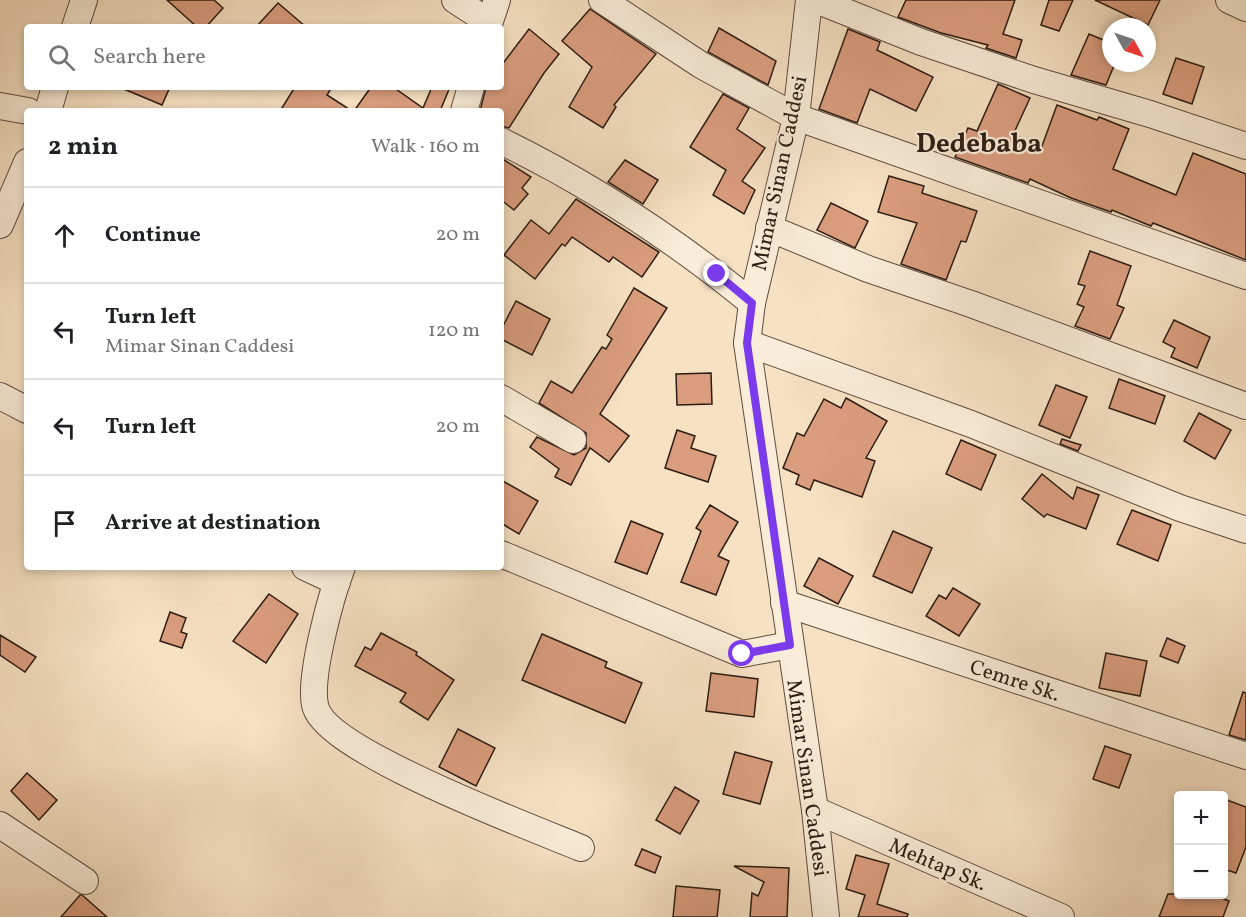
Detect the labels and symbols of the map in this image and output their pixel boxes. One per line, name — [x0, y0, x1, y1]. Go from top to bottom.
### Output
north arrow — [1102, 18, 1156, 72]
street label: Mimar Sinan Caddesi — [746, 73, 815, 273]
district label: Dedebaba — [916, 126, 1042, 164]
route end — [703, 260, 729, 286]
route start — [728, 640, 754, 666]
street label: Cemre Sk. — [966, 653, 1063, 710]
street label: Mimar Sinan Caddesi — [778, 678, 835, 879]
street label: Mehtap Sk. — [884, 832, 991, 899]

